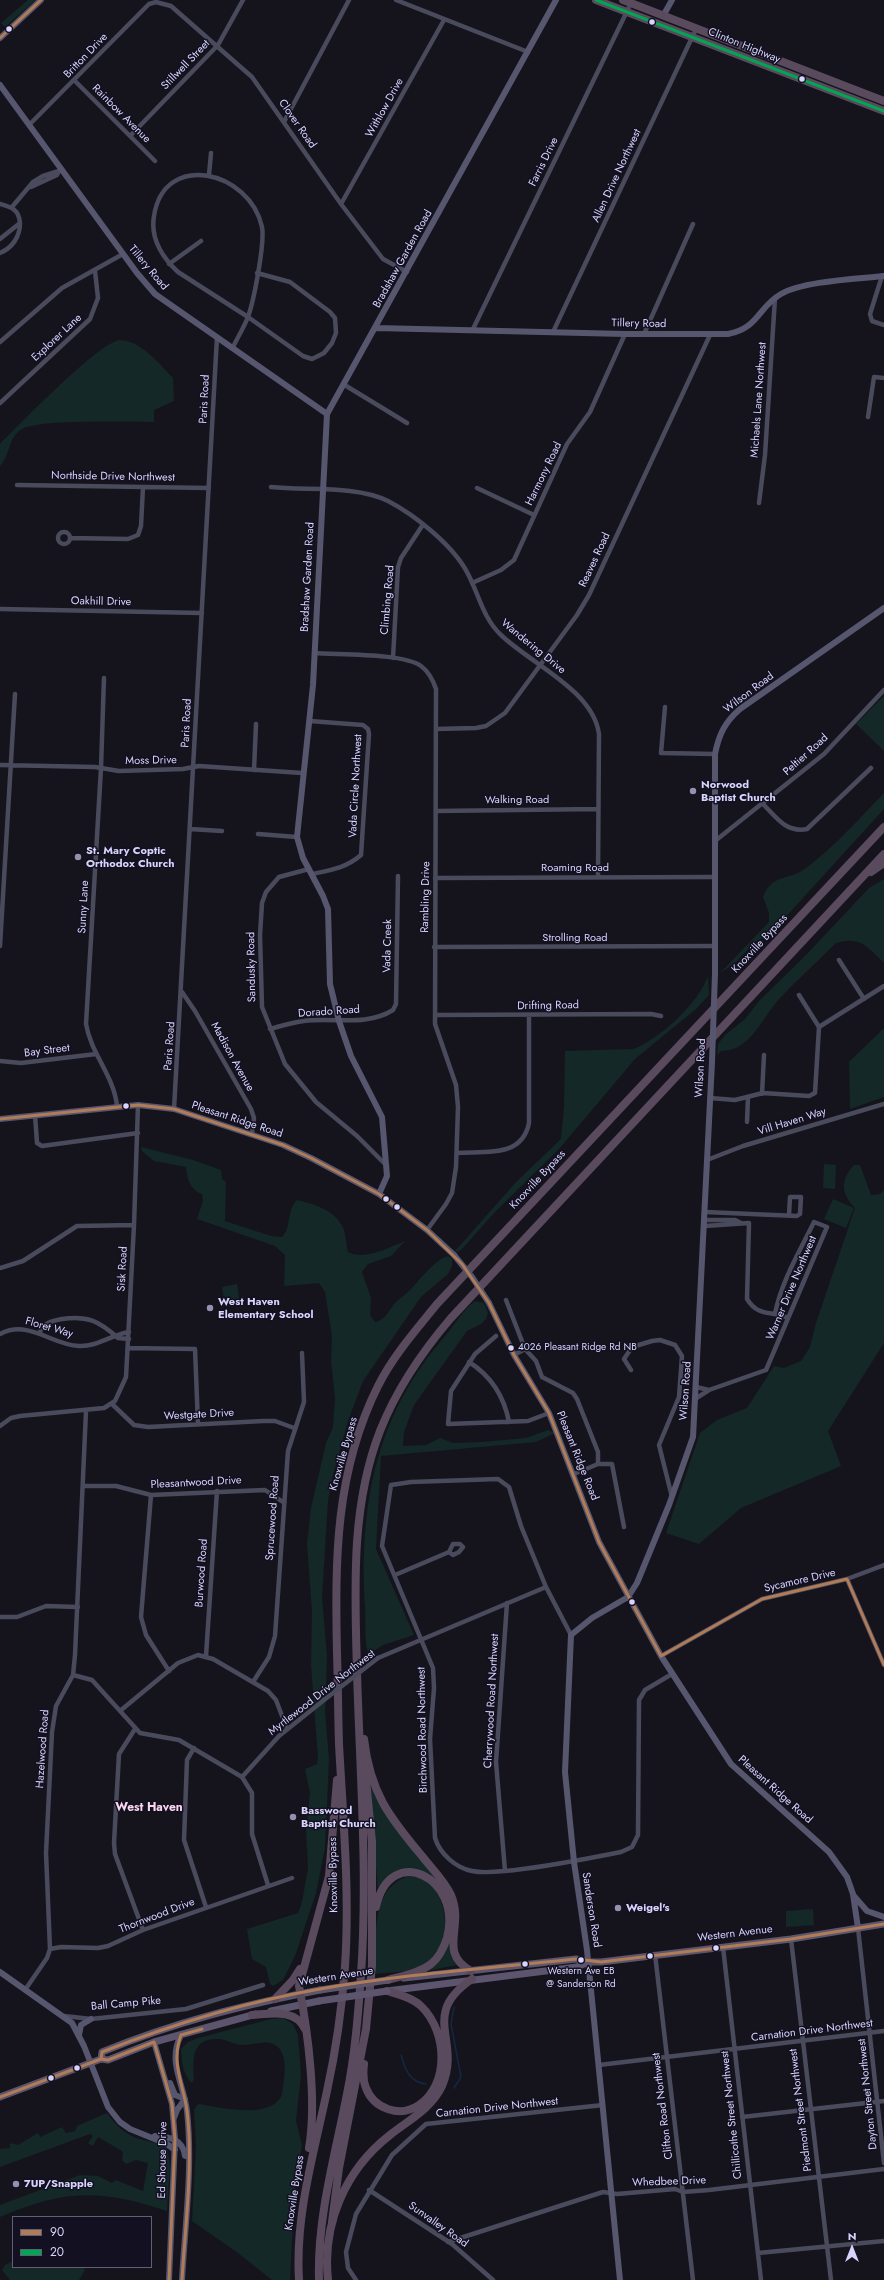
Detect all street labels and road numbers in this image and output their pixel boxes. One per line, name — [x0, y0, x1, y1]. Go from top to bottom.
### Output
street label: Clinton Highway — [706, 26, 782, 66]
street label: Britton Drive — [61, 31, 111, 81]
street label: Stillwell Street — [159, 37, 213, 93]
street label: Withlow Drive — [363, 76, 407, 140]
street label: Rainbow Avenue — [89, 82, 153, 146]
street label: Clover Road — [275, 97, 319, 151]
street label: Allen Drive Northwest — [590, 127, 644, 225]
street label: Farris Drive — [526, 135, 562, 189]
street label: Bradshaw Garden Road — [371, 208, 435, 310]
street label: Tillery Road — [125, 243, 171, 293]
street label: Explorer Lane — [29, 312, 85, 364]
street label: Tillery Road — [612, 317, 666, 331]
street label: Michaels Lane Northwest — [748, 342, 770, 458]
street label: Paris Road — [197, 374, 213, 424]
street label: Harmony Road — [523, 440, 565, 508]
street label: Northside Drive Northwest — [51, 469, 175, 485]
street label: Bradshaw Garden Road — [299, 522, 317, 632]
street label: Reaves Road — [577, 531, 613, 589]
street label: Climbing Road — [378, 565, 398, 635]
street label: Oakhill Drive — [71, 595, 131, 609]
street label: Wandering Drive — [498, 617, 568, 677]
street label: Wilson Road — [721, 670, 777, 716]
street label: Paris Road — [179, 698, 195, 748]
street label: Peltier Road — [781, 731, 831, 779]
street label: Vada Circle Northwest — [347, 734, 365, 838]
street label: Moss Drive — [125, 754, 177, 768]
street label: Walking Road — [485, 793, 549, 807]
street label: Rambling Drive — [419, 861, 433, 933]
street label: Roaming Road — [541, 861, 609, 875]
street label: Sunny Lane — [76, 880, 92, 934]
street label: Knoxville Bypass — [729, 912, 791, 976]
street label: Vada Creek — [381, 919, 395, 973]
street label: Strolling Road — [542, 931, 608, 945]
street label: Sandusky Road — [245, 932, 259, 1002]
street label: Drifting Road — [517, 999, 579, 1013]
street label: Dorado Road — [298, 1003, 360, 1021]
street label: Madison Avenue — [208, 1020, 256, 1094]
street label: Paris Road — [162, 1021, 178, 1071]
street label: Wilson Road — [693, 1038, 709, 1098]
street label: Bay Street — [23, 1042, 71, 1060]
street label: Pleasant Ridge Road — [190, 1099, 284, 1141]
street label: Vill Haven Way — [756, 1105, 828, 1139]
street label: Knoxville Bypass — [507, 1148, 569, 1212]
street label: Warner Drive Northwest — [764, 1234, 820, 1342]
street label: Sisk Road — [115, 1246, 131, 1292]
street label: Floret Way — [24, 1315, 74, 1341]
street label: Wilson Road — [677, 1361, 695, 1421]
street label: Westgate Drive — [164, 1407, 234, 1423]
street label: Pleasant Ridge Road — [553, 1409, 601, 1503]
street label: Knoxville Bypass — [327, 1416, 361, 1492]
street label: Pleasantwood Drive — [150, 1474, 242, 1492]
street label: Sprucewood Road — [263, 1475, 283, 1561]
street label: Burwood Road — [193, 1538, 211, 1608]
street label: Sycamore Drive — [763, 1566, 837, 1596]
street label: Cherrywood Road Northwest — [482, 1633, 502, 1769]
street label: Myrtlewood Drive Northwest — [266, 1647, 378, 1739]
street label: Birchwood Road Northwest — [415, 1667, 431, 1793]
street label: Hazelwood Road — [34, 1709, 52, 1789]
street label: Pleasant Ridge Road — [735, 1753, 815, 1827]
street label: Knoxville Bypass — [327, 1837, 341, 1913]
street label: Sanderson Road — [579, 1871, 603, 1949]
street label: Thornwood Drive — [117, 1896, 197, 1936]
street label: Western Avenue — [697, 1923, 773, 1945]
street label: Western Avenue — [298, 1965, 374, 1989]
street label: Ball Camp Pike — [91, 1994, 161, 2014]
street label: Carnation Drive Northwest — [750, 2017, 874, 2045]
street label: Dayton Street Northwest — [856, 2038, 880, 2150]
street label: Piedmont Street Northwest — [787, 2048, 815, 2172]
street label: Chillicothe Street Northwest — [719, 2050, 745, 2180]
street label: Clifton Road Northwest — [650, 2052, 676, 2160]
street label: Carnation Drive Northwest — [435, 2095, 559, 2121]
street label: Ed Shouse Drive — [156, 2121, 170, 2199]
street label: Knoxville Bypass — [283, 2155, 307, 2231]
street label: Whedbee Drive — [632, 2174, 706, 2190]
street label: Sunvalley Road — [406, 2199, 470, 2251]

